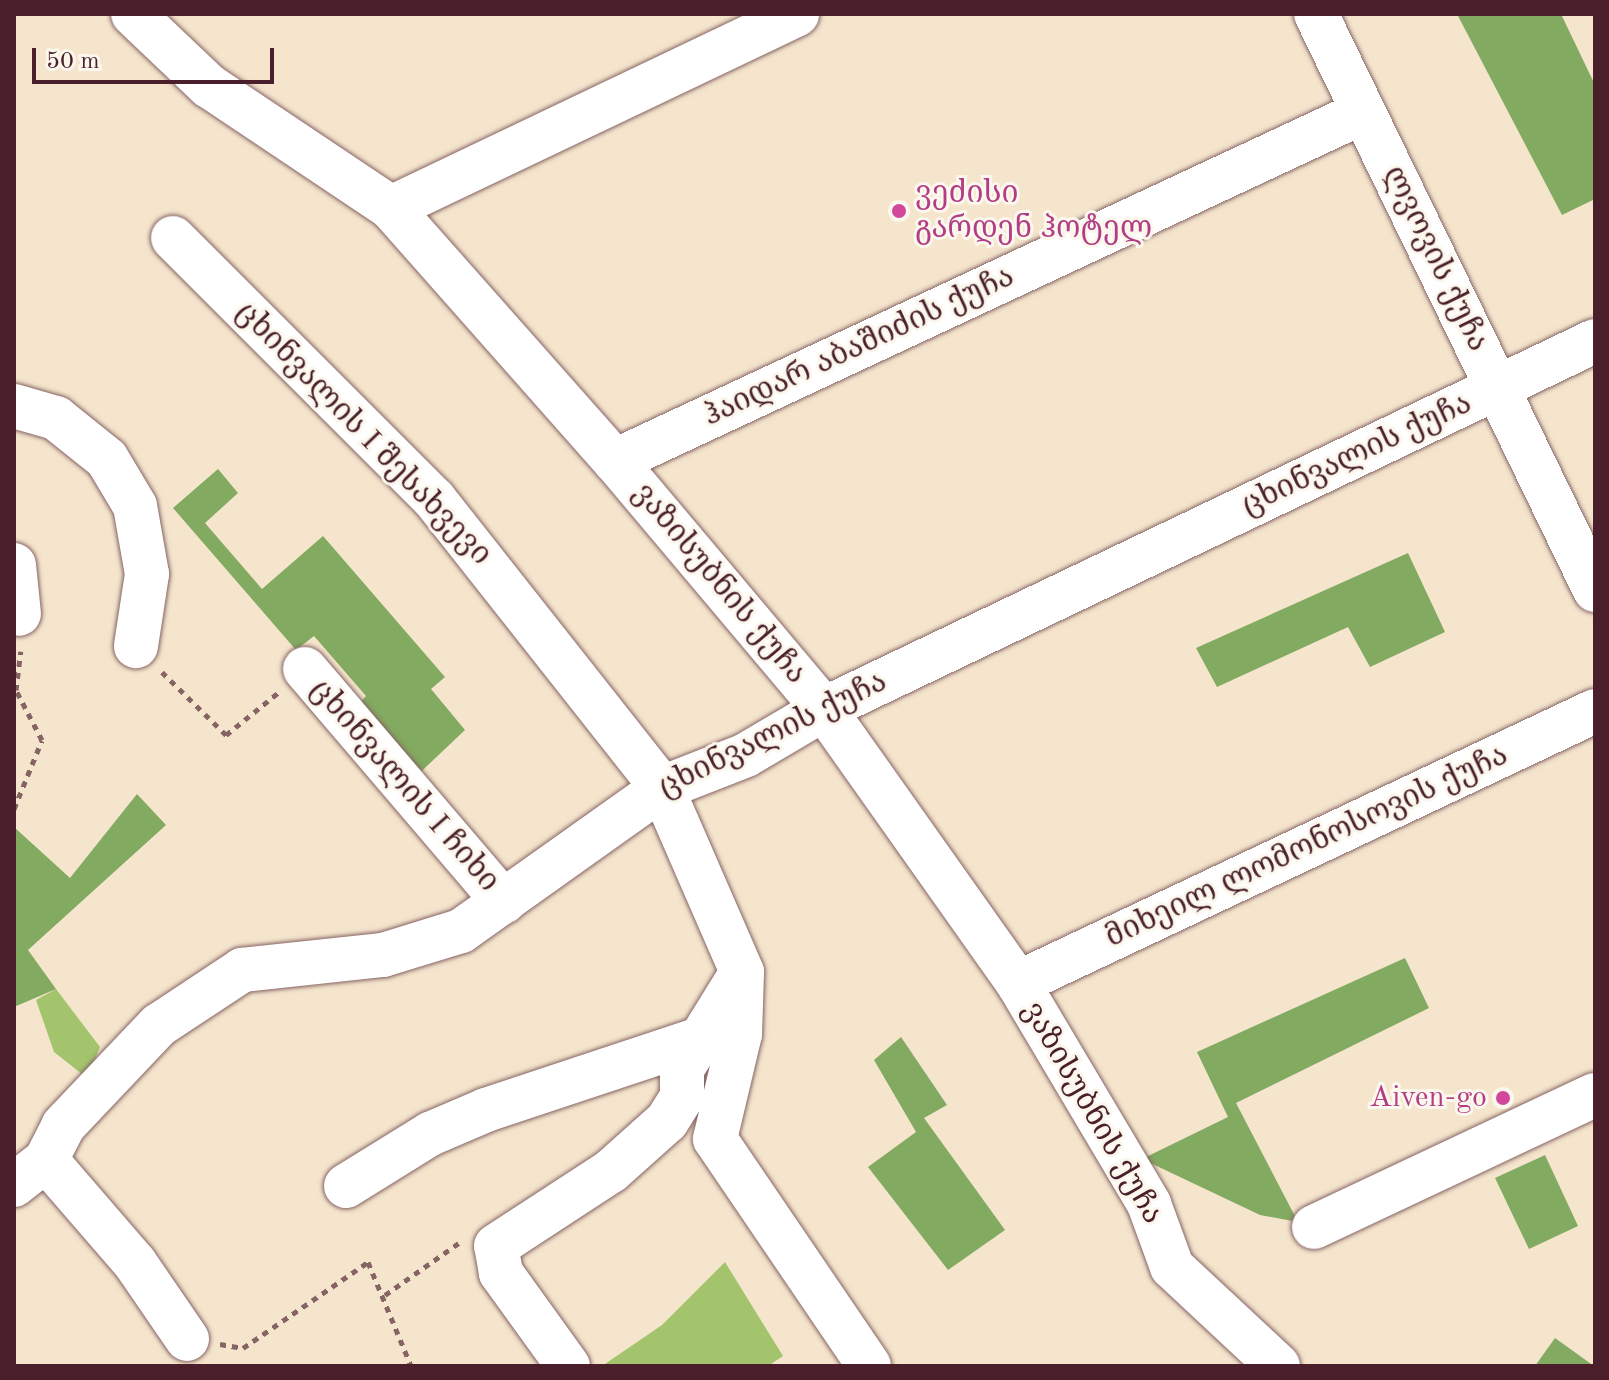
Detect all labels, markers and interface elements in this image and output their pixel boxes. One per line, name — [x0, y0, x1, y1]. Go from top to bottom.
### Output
scale bar — [36, 32, 278, 82]
text: 50 m — [46, 50, 100, 74]
street label: ლვოვის ქუჩა — [1375, 160, 1495, 358]
place label: ვეძისი გარდენ ჰოტელ — [915, 176, 1152, 246]
marker: ვეძისი გარდენ ჰოტელ — [890, 202, 908, 220]
street label: ჰაიდარ აბაშიძის ქუჩა — [698, 259, 1020, 435]
street label: ცხინვალის I შესახვევი — [228, 295, 498, 573]
street label: ცხინვალის ქუჩა — [1236, 386, 1478, 524]
street label: ვაზისუბნის ქუჩა — [625, 476, 813, 692]
street label: ცხინვალის ქუჩა — [653, 664, 893, 806]
street label: ცხინვალის I ჩიხი — [302, 672, 506, 900]
street label: მიხეილ ლომონოსოვის ქუჩა — [1100, 738, 1514, 956]
street label: ვაზისუბნის ქუჩა — [1014, 995, 1170, 1231]
place label: Aiven-go — [1369, 1080, 1487, 1116]
marker: Aiven-go — [1494, 1089, 1512, 1107]

